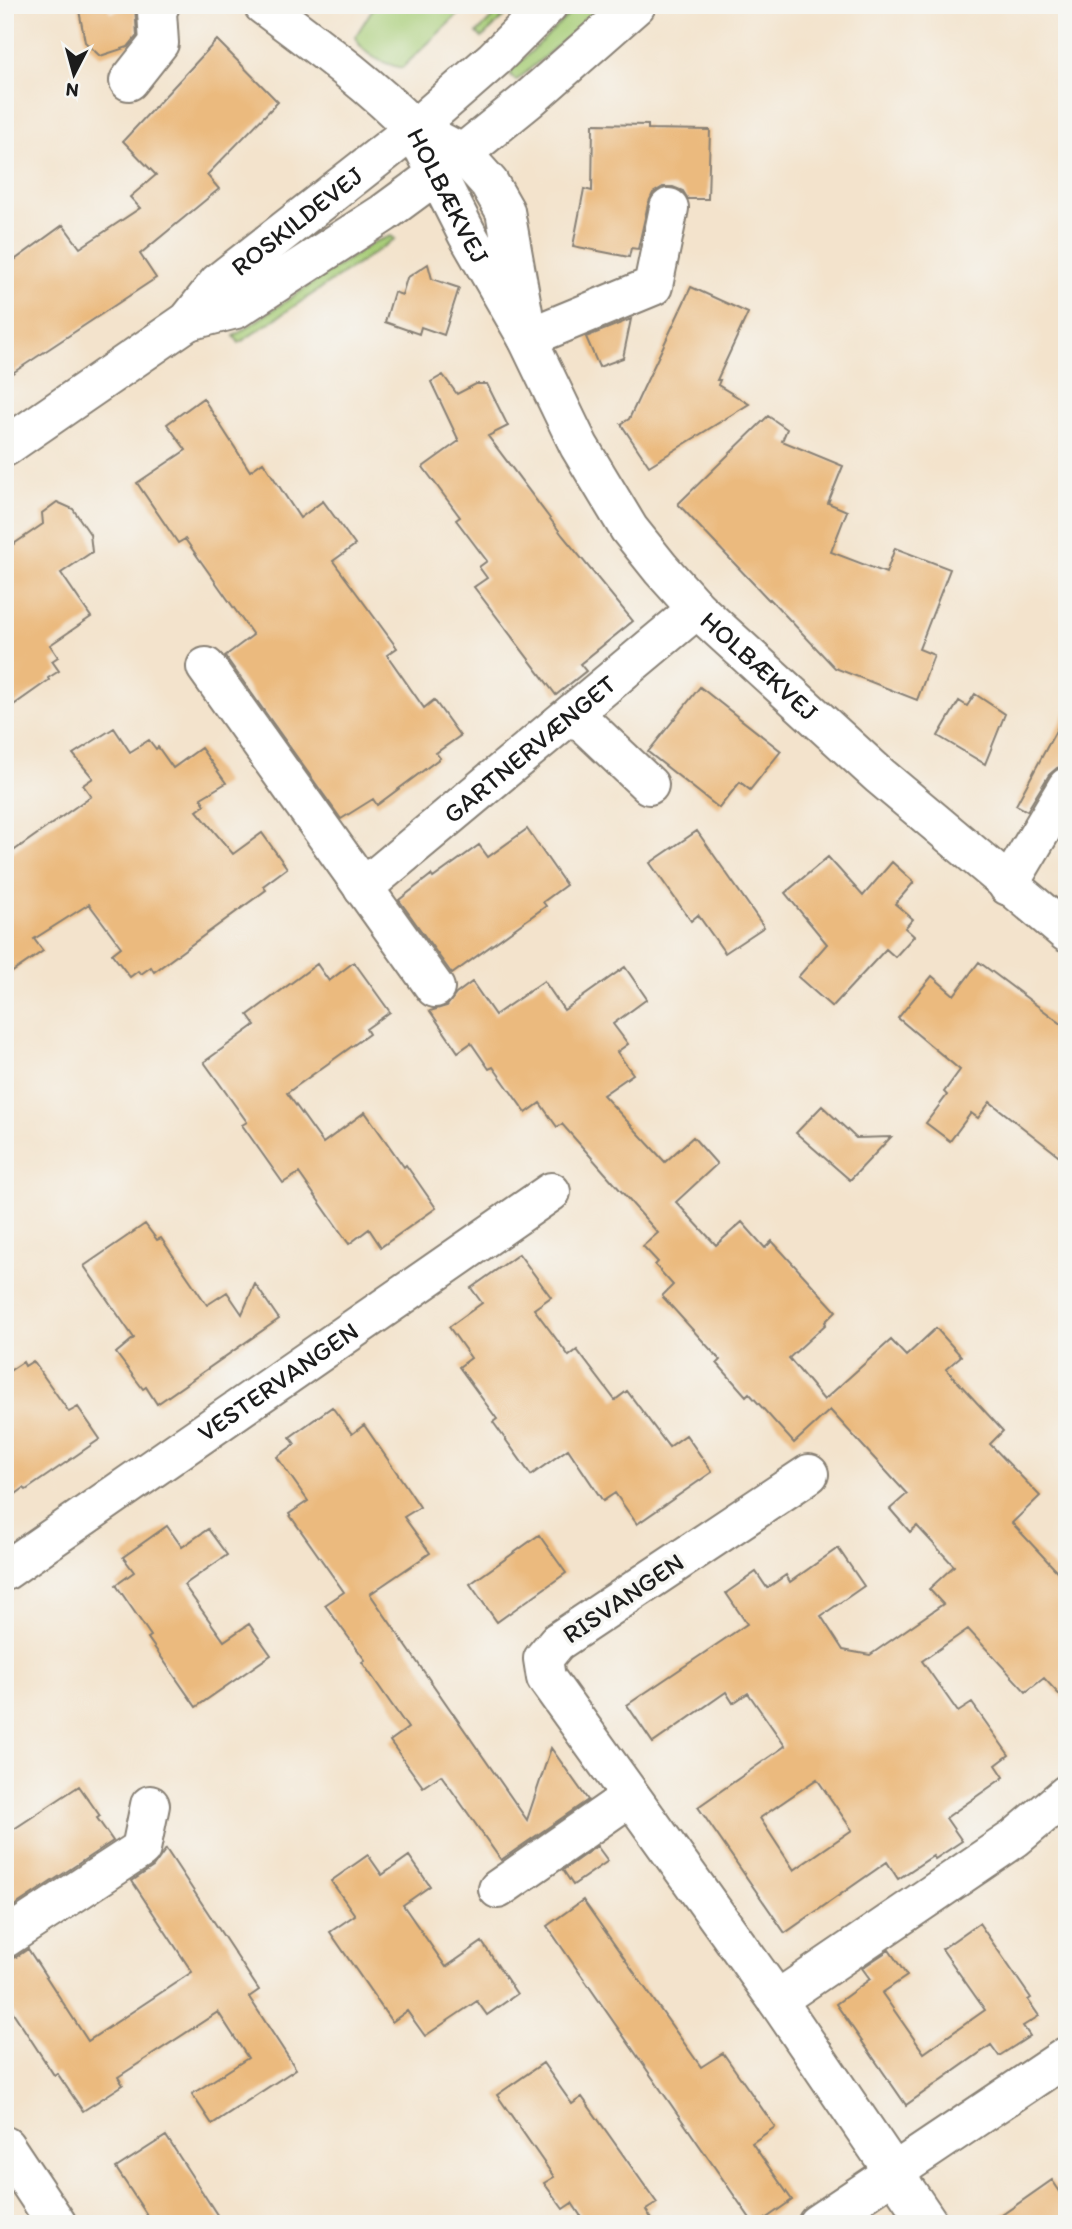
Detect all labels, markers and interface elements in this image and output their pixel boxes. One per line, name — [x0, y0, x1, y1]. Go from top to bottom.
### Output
north arrow — [38, 38, 108, 108]
text: N — [65, 78, 80, 103]
street label: HOLBÆKVEJ — [400, 123, 497, 269]
street label: ROSKILDEVEJ — [225, 159, 370, 283]
street label: HOLBÆKVEJ — [694, 604, 825, 728]
street label: GARTNERVÆNGET — [437, 667, 623, 830]
street label: VESTERVANGEN — [191, 1315, 364, 1449]
street label: RISVANGEN — [556, 1546, 690, 1650]

